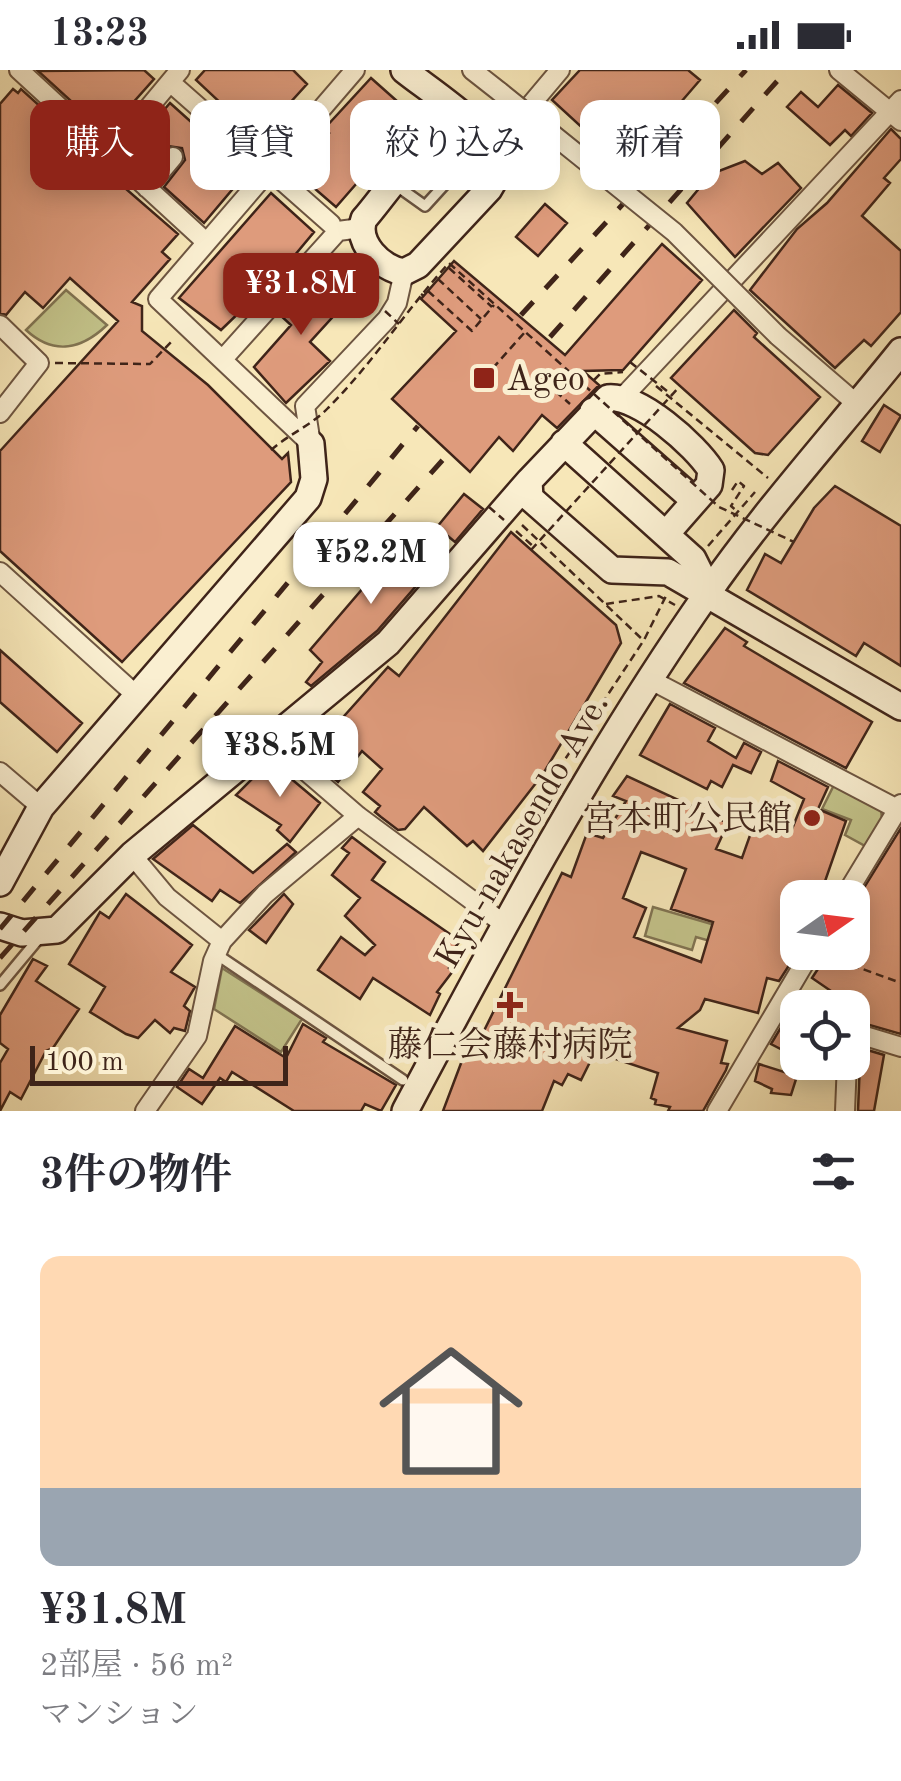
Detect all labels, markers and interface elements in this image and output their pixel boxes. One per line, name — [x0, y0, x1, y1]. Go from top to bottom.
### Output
text: 13:23 — [50, 16, 149, 54]
chip: 購入 — [30, 100, 170, 190]
chip: 賃貸 — [190, 100, 330, 190]
chip: 絞り込み — [350, 100, 560, 190]
chip: 新着 — [580, 100, 720, 190]
pin: ¥31.8M — [220, 253, 382, 338]
text: ¥31.8M — [245, 269, 357, 301]
place label: Ageo — [506, 363, 585, 398]
marker: Ageo — [471, 365, 497, 391]
pin: ¥52.2M — [290, 522, 452, 607]
text: ¥52.2M — [315, 538, 427, 570]
street label: Kyu-nakasendo Ave. — [430, 688, 616, 975]
pin: ¥38.5M — [199, 715, 361, 800]
text: ¥38.5M — [224, 731, 336, 763]
place label: 宮本町公民館 — [582, 800, 792, 838]
marker: 宮本町公民館 — [801, 807, 823, 829]
north arrow — [780, 880, 870, 970]
map controls — [780, 880, 870, 1080]
button: locate — [780, 990, 870, 1080]
marker: 藤仁会藤村病院 — [497, 992, 523, 1018]
place label: 藤仁会藤村病院 — [387, 1026, 633, 1064]
scale bar — [30, 1041, 288, 1086]
text: 100 m — [45, 1049, 124, 1077]
icon: filters — [806, 1144, 861, 1199]
text: 3件の物件 — [40, 1156, 232, 1198]
icon: home — [361, 1321, 541, 1501]
text: ¥31.8M — [40, 1591, 187, 1633]
text: 2部屋 · 56 m² — [40, 1651, 233, 1683]
text: マンション — [40, 1700, 199, 1732]

